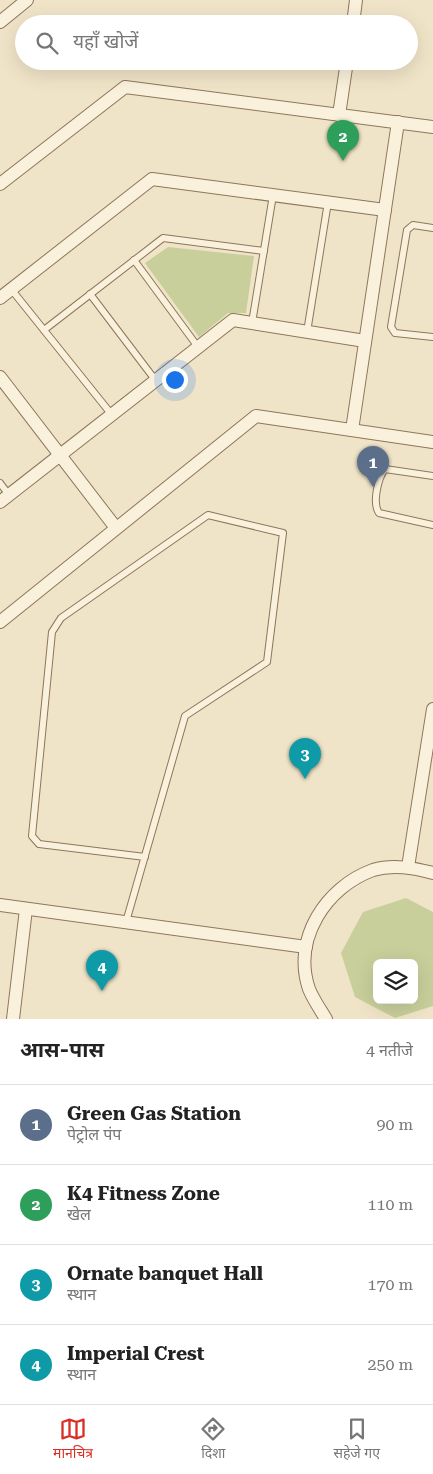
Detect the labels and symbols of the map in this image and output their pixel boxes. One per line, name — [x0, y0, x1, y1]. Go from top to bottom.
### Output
pin: 2 — [327, 120, 359, 161]
your location — [162, 367, 188, 393]
pin: 1 — [357, 446, 389, 487]
pin: 3 — [289, 738, 321, 779]
pin: 4 — [86, 950, 118, 991]

